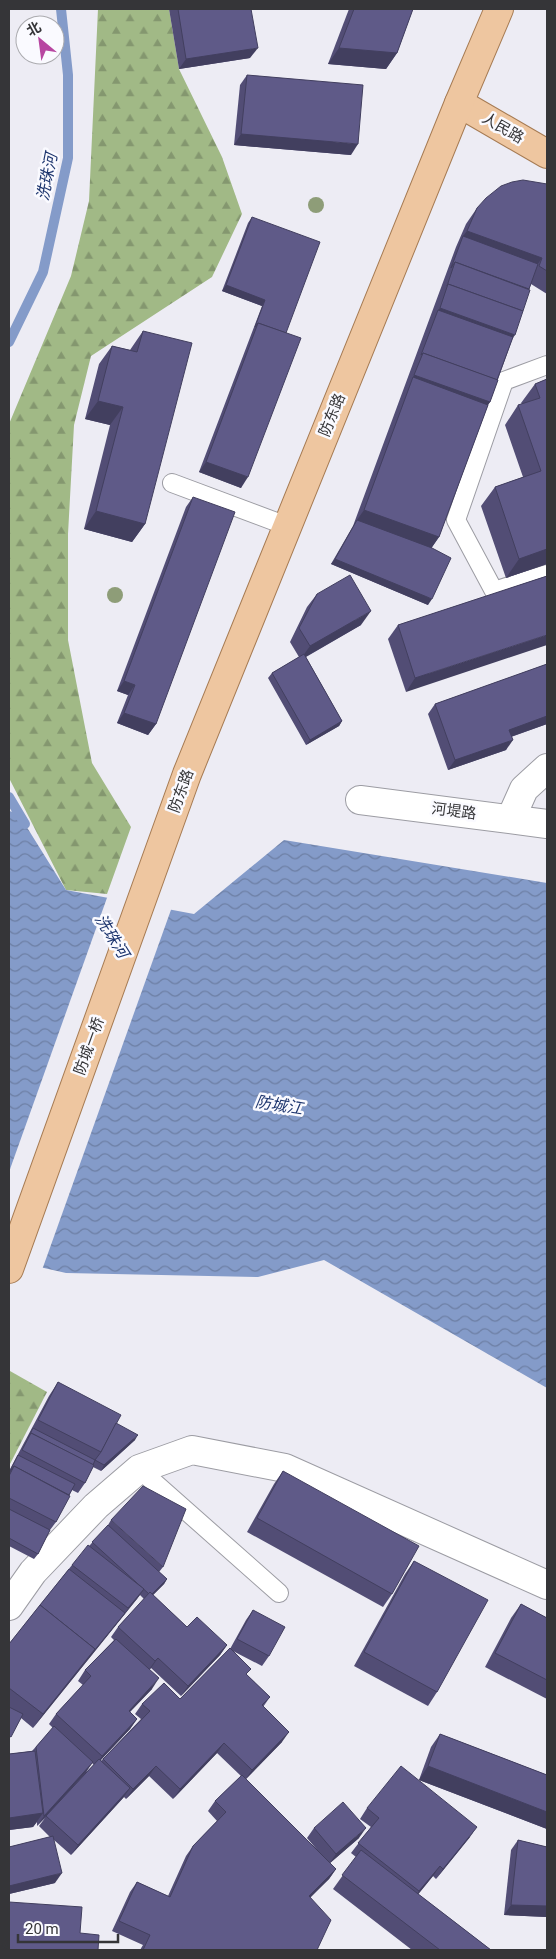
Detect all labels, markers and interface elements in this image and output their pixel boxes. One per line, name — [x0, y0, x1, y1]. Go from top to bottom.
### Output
north arrow — [15, 15, 65, 65]
text: 北 — [24, 18, 44, 39]
street label: 人民路 — [479, 109, 527, 147]
water label: 洗珠河 — [33, 149, 61, 202]
street label: 防东路 — [315, 391, 349, 439]
street label: 防东路 — [165, 767, 197, 815]
street label: 河堤路 — [431, 799, 477, 823]
water label: 洗珠河 — [91, 911, 134, 964]
street label: 防城一桥 — [70, 1015, 108, 1077]
water label: 防城江 — [254, 1092, 306, 1118]
scale bar — [18, 1912, 118, 1944]
text: 20 m — [25, 1920, 59, 1938]

